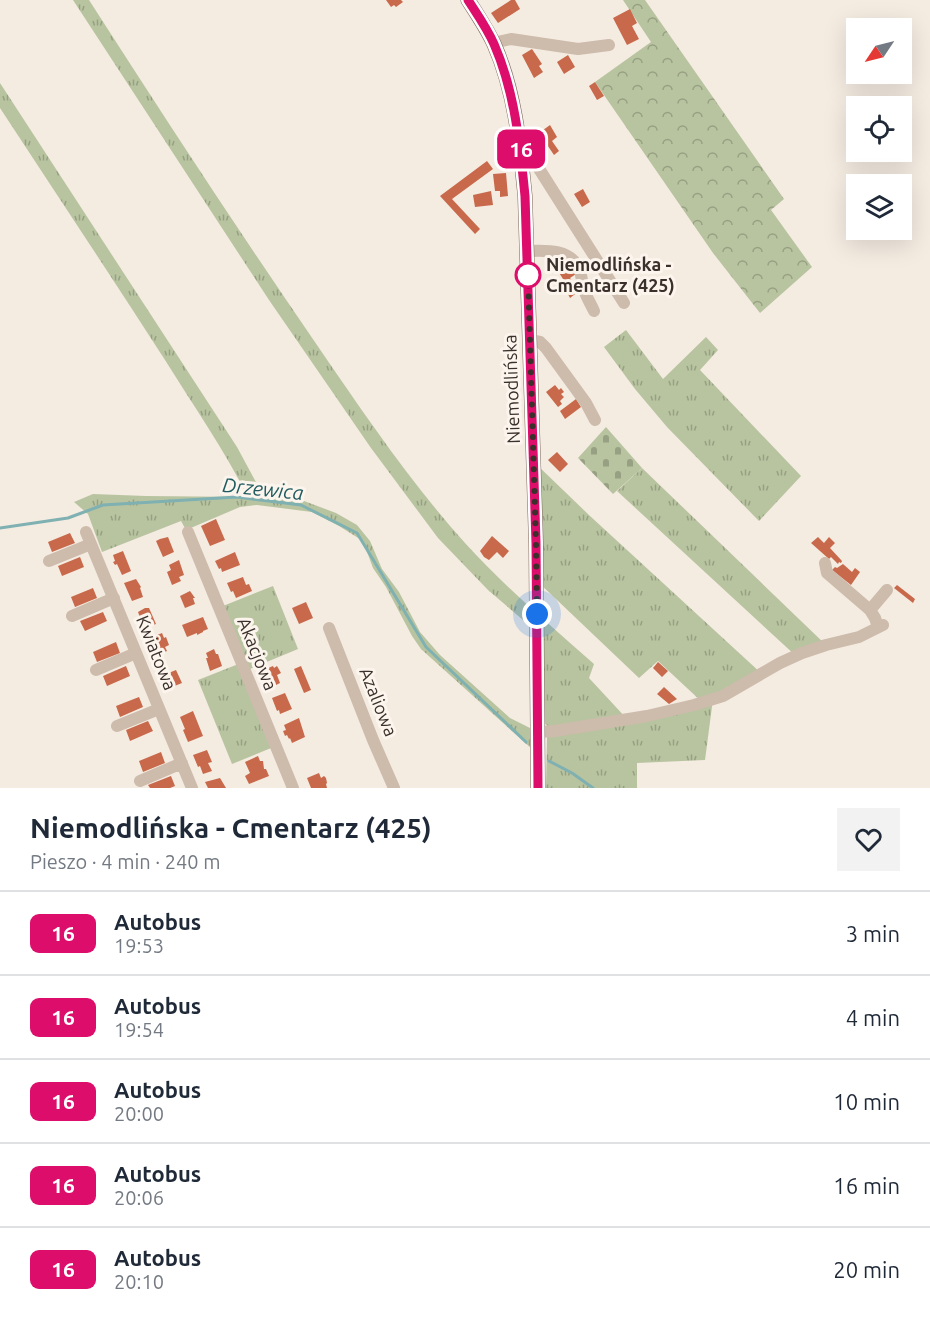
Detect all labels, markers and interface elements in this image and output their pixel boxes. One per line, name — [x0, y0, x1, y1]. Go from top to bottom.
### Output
north arrow — [846, 18, 912, 84]
map controls — [846, 18, 912, 240]
button: locate — [846, 96, 912, 162]
line badge: 16 — [494, 130, 548, 168]
text: 16 — [509, 137, 533, 161]
button: layers — [846, 174, 912, 240]
place label: Niemodlińska - Cmentarz (425) — [546, 254, 675, 296]
marker: Niemodlińska - Cmentarz (425) — [515, 262, 541, 288]
street label: Niemodlińska — [499, 334, 523, 444]
water label: Drzewica — [221, 473, 305, 504]
your location — [522, 599, 552, 629]
street label: Kwiatowa — [133, 612, 181, 693]
street label: Akacjowa — [234, 614, 282, 693]
street label: Azaliowa — [356, 664, 402, 739]
button: heart — [837, 808, 900, 871]
text: Niemodlińska - Cmentarz (425) — [30, 812, 432, 843]
text: Pieszo · 4 min · 240 m — [30, 850, 220, 873]
text: Autobus — [114, 909, 201, 934]
text: 16 — [51, 921, 75, 945]
text: 3 min — [846, 921, 900, 946]
text: 19:53 — [114, 934, 164, 957]
text: Autobus — [114, 993, 201, 1018]
text: 16 — [51, 1005, 75, 1029]
text: 4 min — [846, 1005, 900, 1030]
text: 19:54 — [114, 1018, 164, 1041]
text: Autobus — [114, 1077, 201, 1102]
text: 16 — [51, 1089, 75, 1113]
text: 10 min — [833, 1089, 900, 1114]
text: 20:00 — [114, 1102, 164, 1125]
text: Autobus — [114, 1161, 201, 1186]
text: 16 — [51, 1173, 75, 1197]
text: 16 min — [833, 1173, 900, 1198]
text: 20:06 — [114, 1186, 164, 1209]
text: Autobus — [114, 1245, 201, 1270]
text: 16 — [51, 1257, 75, 1281]
text: 20 min — [833, 1257, 900, 1282]
text: 20:10 — [114, 1270, 164, 1293]

